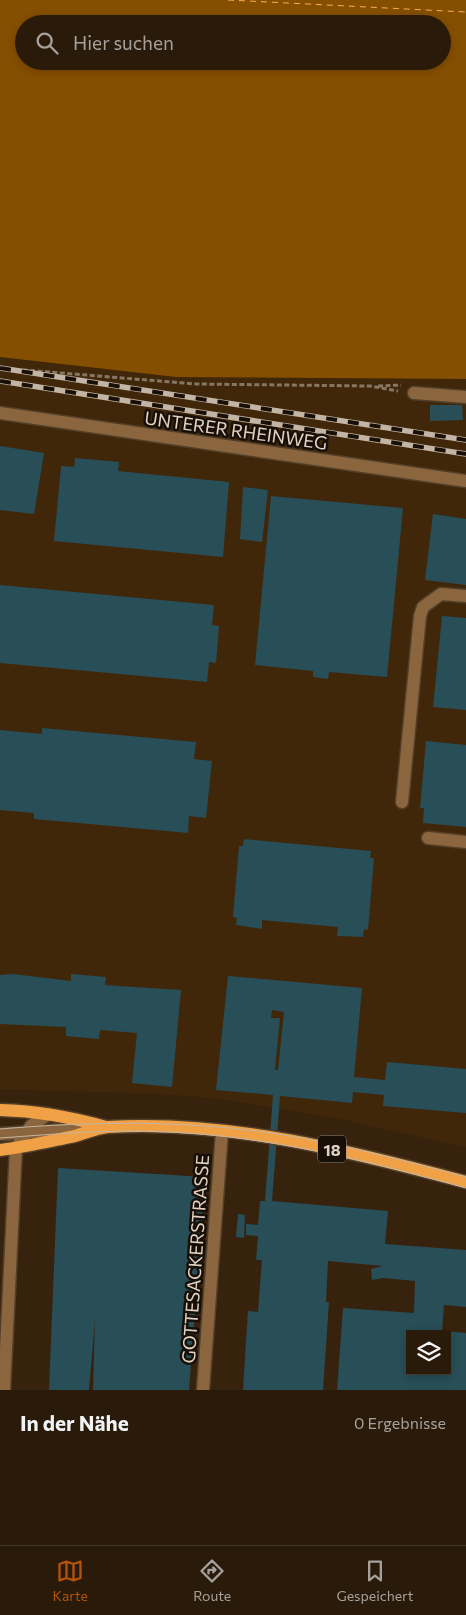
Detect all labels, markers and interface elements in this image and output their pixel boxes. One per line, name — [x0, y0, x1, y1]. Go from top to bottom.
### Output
search box — [15, 15, 451, 70]
icon: search — [33, 29, 61, 57]
text: Hier suchen — [73, 31, 174, 54]
street label: UNTERER RHEINWEG — [143, 406, 329, 454]
road number: 18 — [318, 1136, 346, 1162]
street label: GOTTESACKERSTRASSE — [177, 1154, 213, 1364]
map controls — [406, 1330, 451, 1375]
button: layers — [406, 1330, 451, 1375]
text: In der Nähe — [20, 1410, 129, 1435]
text: 0 Ergebnisse — [354, 1413, 446, 1432]
tab: Karte — [53, 1557, 88, 1604]
tab: Route — [193, 1557, 231, 1604]
tab: Gespeichert — [336, 1557, 413, 1604]

